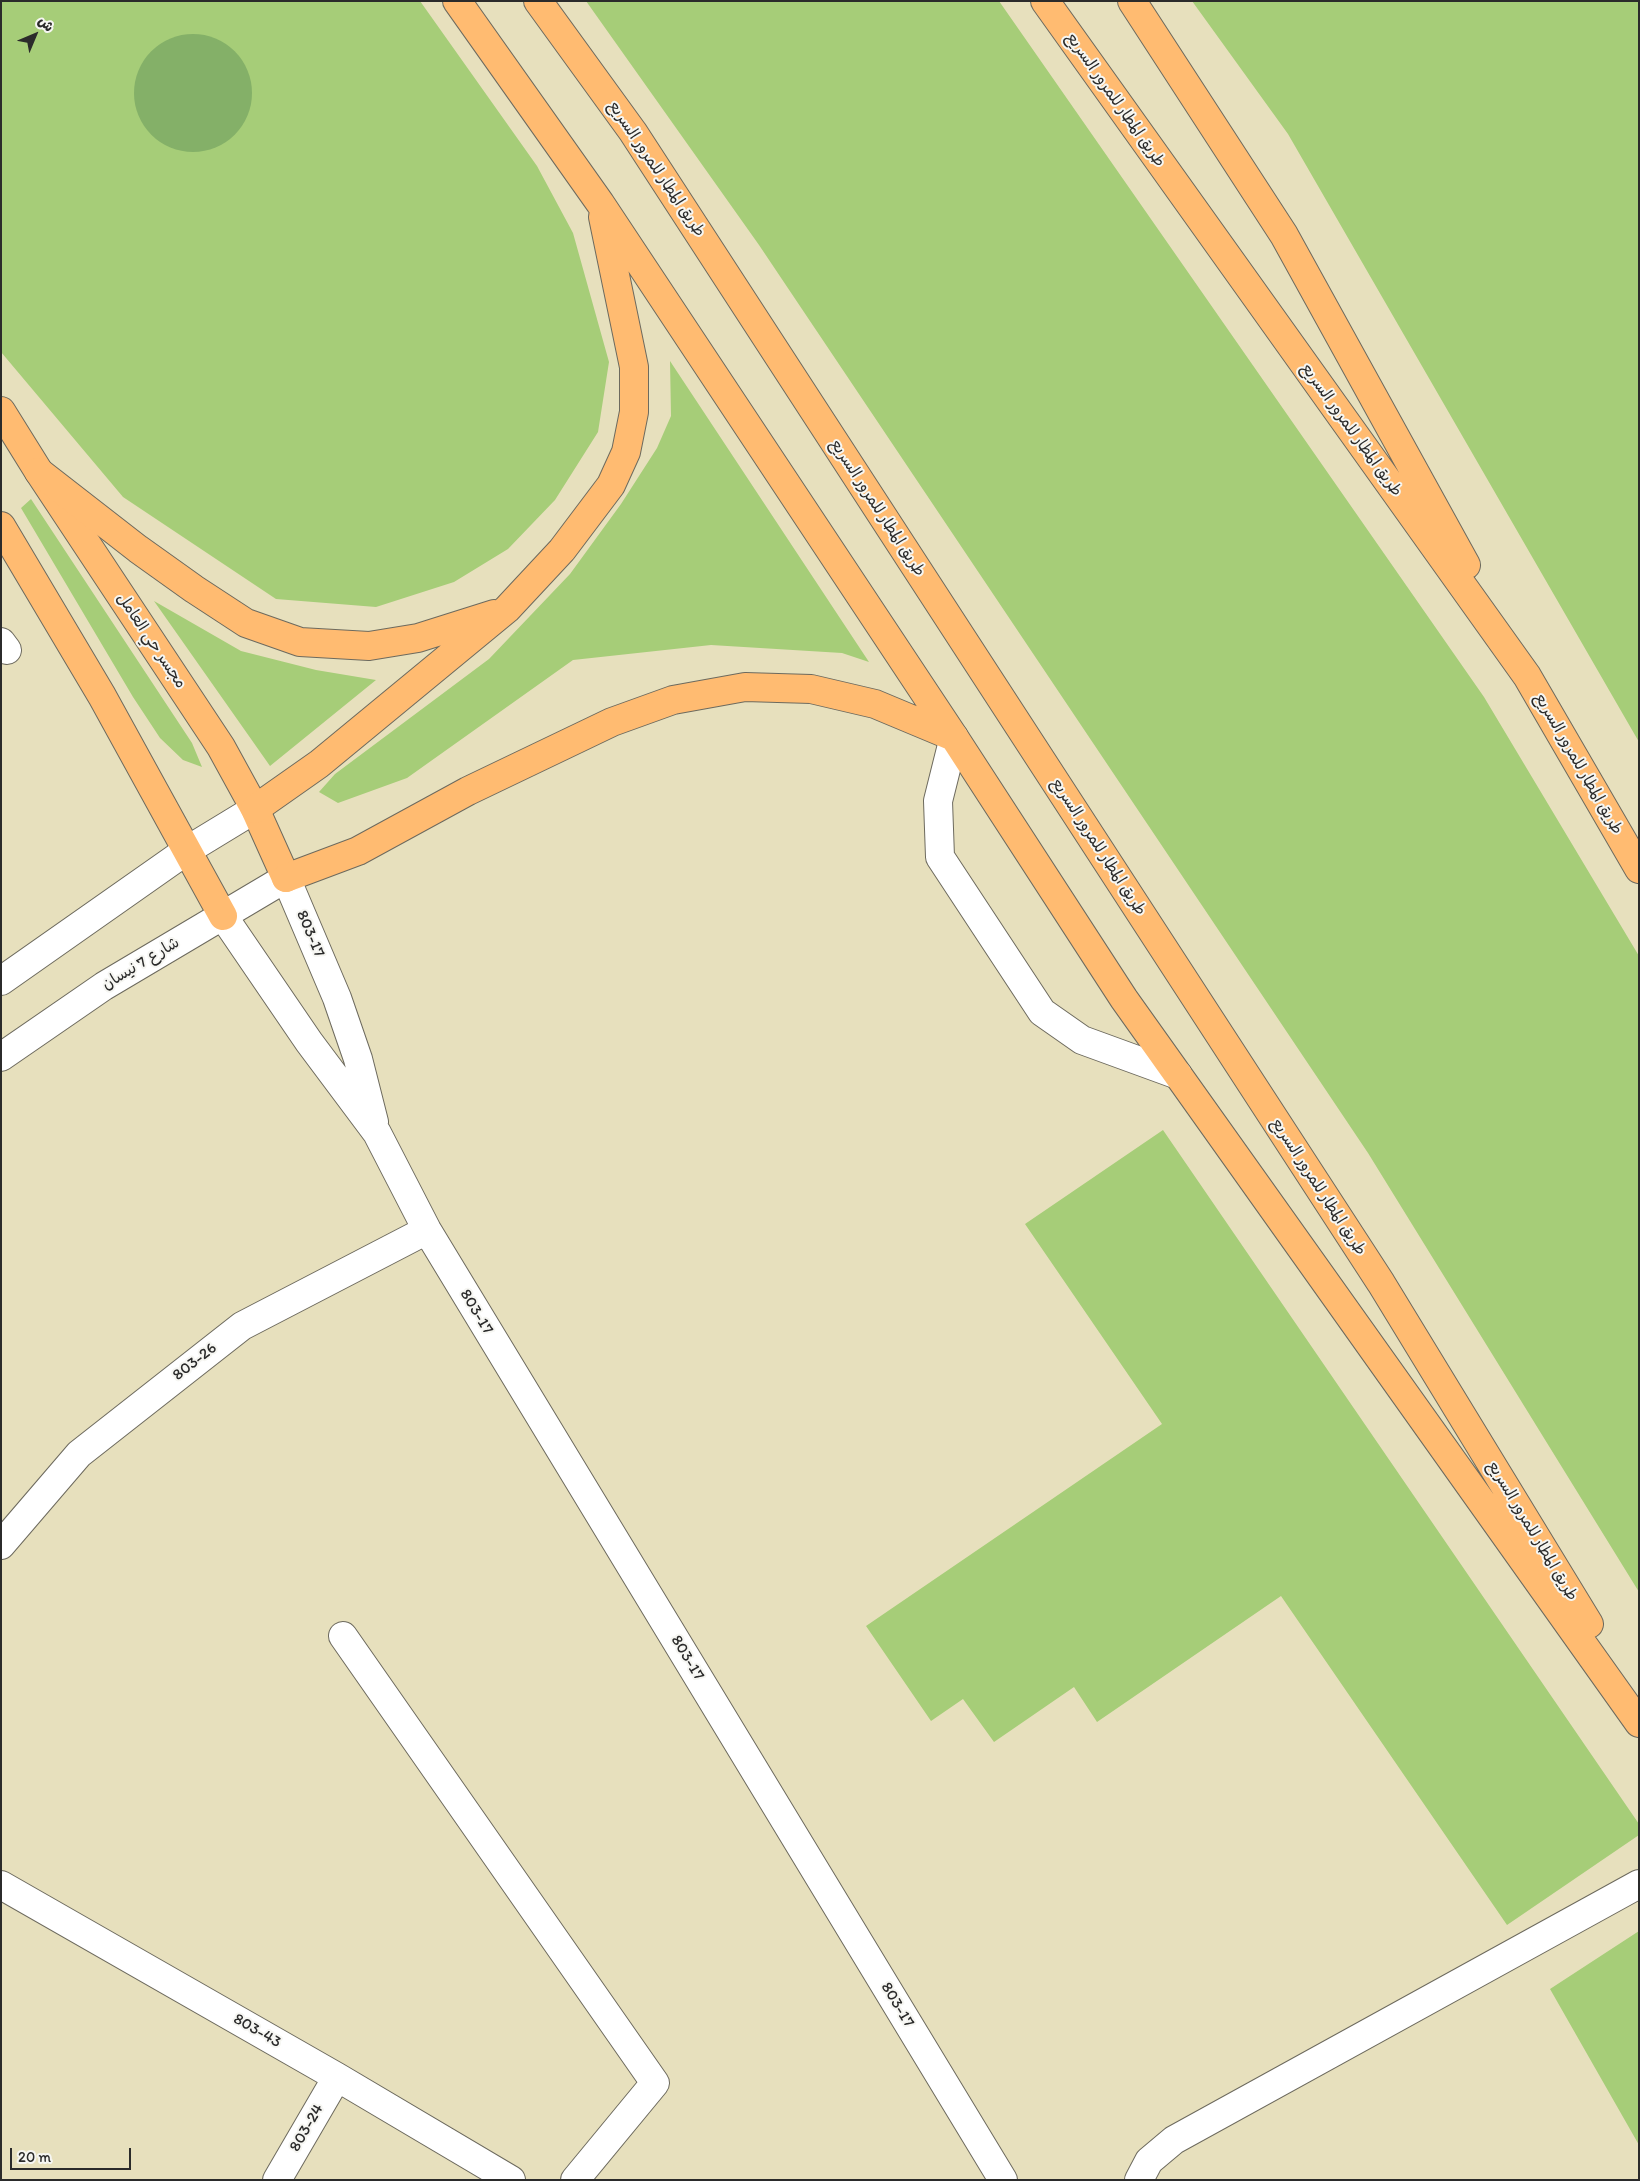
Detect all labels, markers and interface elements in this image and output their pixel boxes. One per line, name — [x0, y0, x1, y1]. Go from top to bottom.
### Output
north arrow — [10, 10, 60, 60]
text: ش — [35, 13, 57, 35]
street label: طريق المطار للمرور السريع — [1061, 29, 1169, 171]
street label: طريق المطار للمرور السريع — [603, 97, 709, 241]
street label: طريق المطار للمرور السريع — [1296, 360, 1406, 500]
street label: طريق المطار للمرور السريع — [825, 436, 929, 580]
street label: مجسر حي العامل — [112, 590, 190, 692]
street label: طريق المطار للمرور السريع — [1530, 690, 1626, 838]
street label: طريق المطار للمرور السريع — [1046, 775, 1150, 919]
street label: 803-17 — [292, 908, 328, 960]
street label: شارع 7 نيسان — [99, 933, 183, 995]
street label: طريق المطار للمرور السريع — [1266, 1115, 1370, 1259]
street label: 803-17 — [455, 1286, 497, 1338]
street label: 803-26 — [169, 1339, 221, 1385]
street label: طريق المطار للمرور السريع — [1483, 1457, 1581, 1605]
street label: 803-17 — [666, 1632, 708, 1684]
street label: 803-17 — [876, 1979, 918, 2031]
street label: 803-43 — [230, 2010, 284, 2052]
street label: 803-24 — [286, 2101, 328, 2155]
scale bar — [12, 2138, 134, 2170]
text: 20 m — [18, 2148, 51, 2166]

